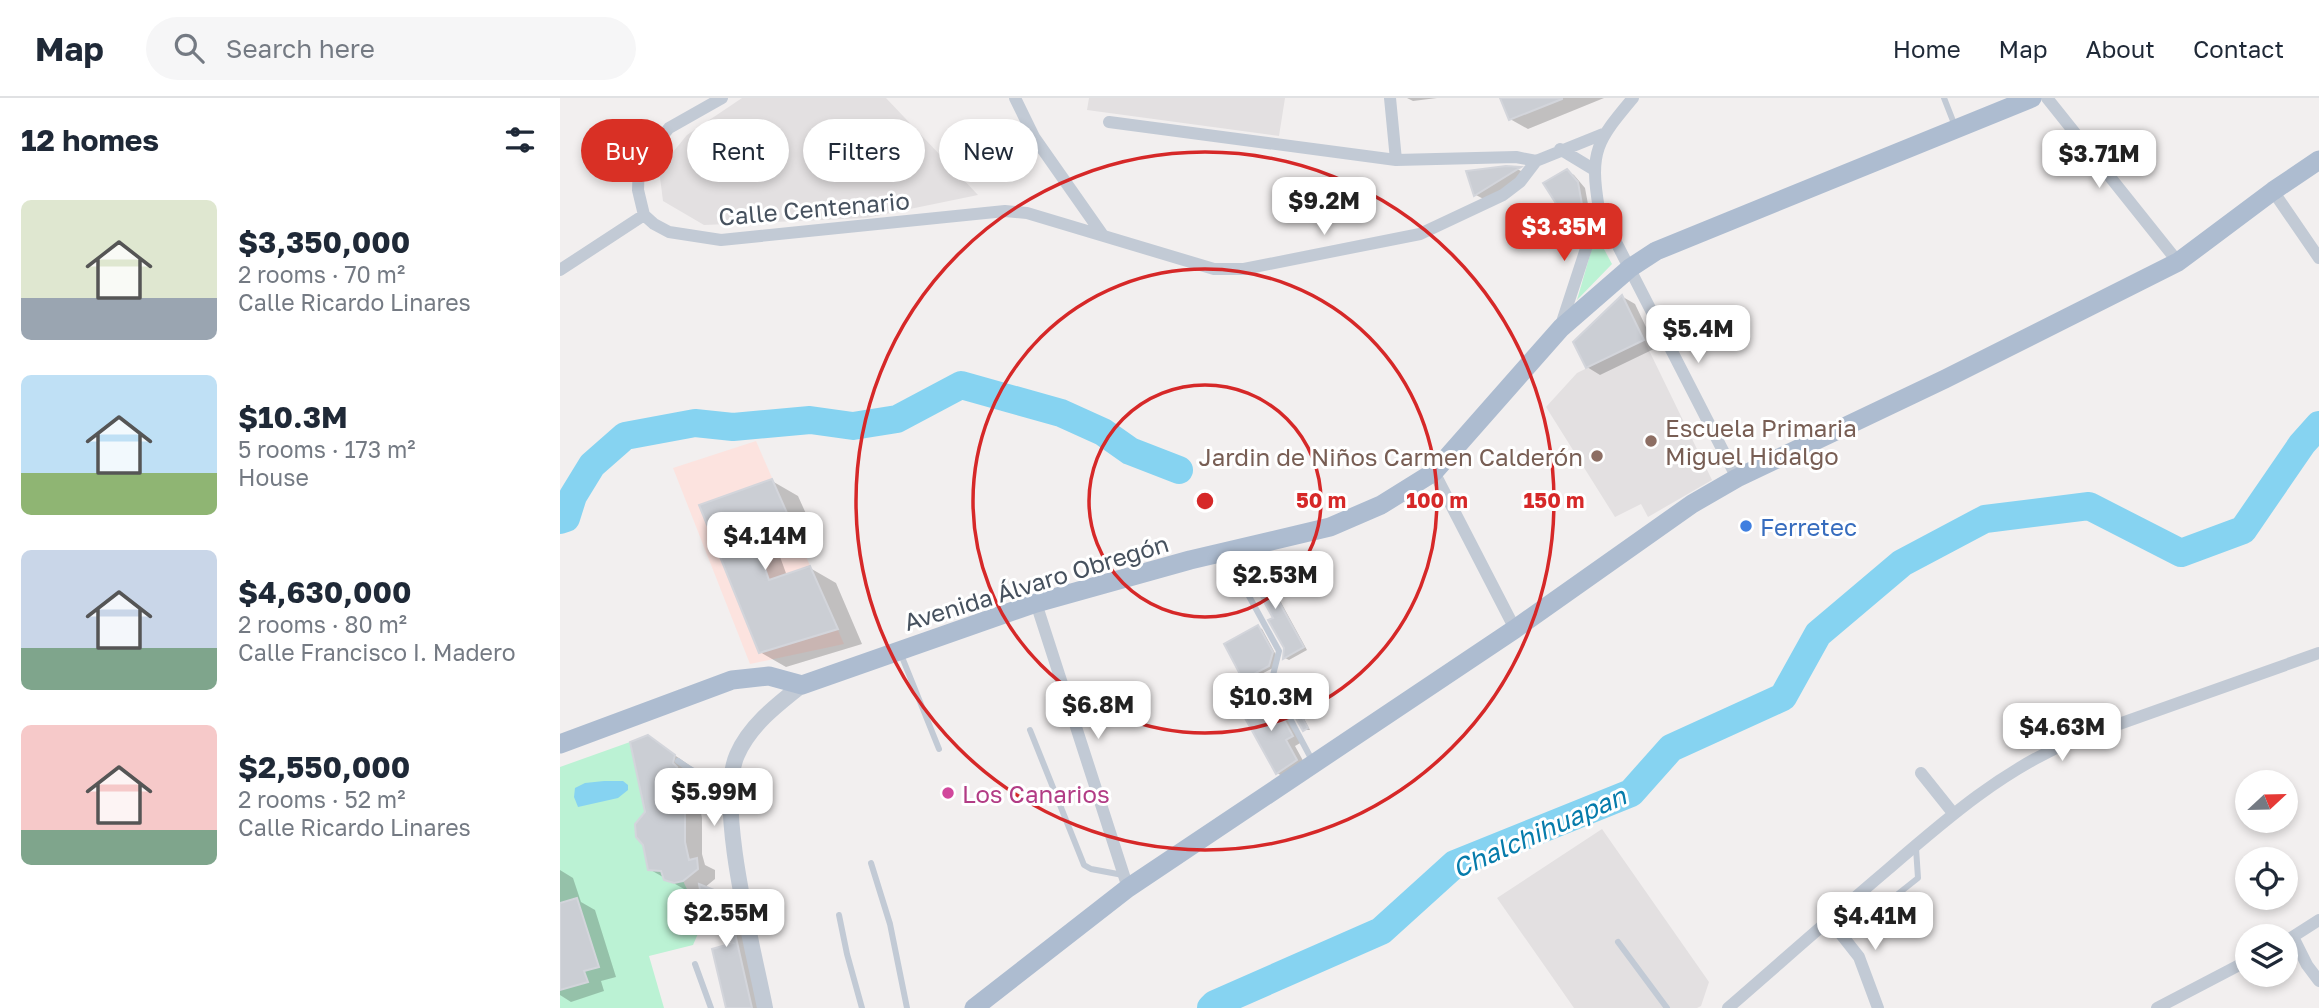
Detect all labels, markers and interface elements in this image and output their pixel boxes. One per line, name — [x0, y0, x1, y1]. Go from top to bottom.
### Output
search box — [146, 17, 636, 80]
text: Map — [35, 29, 104, 68]
icon: search — [170, 29, 208, 67]
text: Search here — [226, 33, 375, 64]
text: Home — [1893, 34, 1961, 63]
text: Map — [1999, 34, 2048, 63]
text: About — [2086, 34, 2155, 63]
text: Contact — [2193, 34, 2284, 63]
chip: Buy — [581, 119, 673, 182]
chip: Rent — [687, 119, 789, 182]
chip: Filters — [803, 119, 925, 182]
chip: New — [939, 119, 1038, 182]
icon: filters — [501, 121, 539, 159]
text: 12 homes — [21, 122, 159, 158]
pin: $3.71M — [2042, 130, 2156, 190]
text: $3.71M — [2058, 139, 2140, 167]
pin: $9.2M — [1275, 178, 1373, 237]
street label: Calle Centenario — [717, 185, 911, 231]
text: $9.2M — [1288, 186, 1360, 214]
pin: $3.35M — [1507, 204, 1621, 263]
text: $3.35M — [1521, 212, 1607, 240]
text: $3,350,000 — [238, 224, 410, 260]
icon: home — [77, 228, 161, 312]
text: 2 rooms · 70 m² — [238, 260, 405, 288]
text: Calle Ricardo Linares — [238, 288, 471, 316]
pin: $5.4M — [1649, 306, 1747, 365]
text: $5.4M — [1662, 314, 1734, 342]
text: $10.3M — [238, 399, 348, 435]
icon: home — [77, 403, 161, 487]
place label: Escuela Primaria Miguel Hidalgo — [1665, 413, 1857, 470]
marker: Escuela Primaria Miguel Hidalgo — [1643, 433, 1659, 449]
text: 5 rooms · 173 m² — [238, 435, 416, 463]
place label: Jardin de Niños Carmen Calderón — [1198, 442, 1583, 471]
marker: Jardin de Niños Carmen Calderón — [1589, 448, 1605, 464]
text: House — [238, 463, 309, 491]
text: 50 m — [1296, 487, 1346, 513]
text: 100 m — [1406, 487, 1468, 513]
text: 150 m — [1524, 487, 1584, 513]
centre of rings — [1193, 489, 1217, 513]
pin: $4.14M — [708, 512, 822, 572]
place label: Ferretec — [1760, 512, 1857, 541]
marker: Ferretec — [1738, 518, 1754, 534]
text: $4.14M — [723, 521, 807, 549]
street label: Avenida Álvaro Obregón — [900, 528, 1172, 636]
pin: $2.53M — [1218, 552, 1332, 611]
text: $2.53M — [1232, 560, 1318, 588]
text: $4,630,000 — [238, 574, 411, 610]
icon: home — [77, 578, 161, 662]
text: 2 rooms · 80 m² — [238, 610, 407, 638]
text: Calle Francisco I. Madero — [238, 638, 515, 666]
pin: $10.3M — [1214, 674, 1328, 733]
pin: $6.8M — [1049, 682, 1147, 741]
text: $10.3M — [1229, 682, 1313, 710]
text: $6.8M — [1062, 690, 1134, 718]
pin: $4.63M — [2005, 704, 2119, 763]
text: $4.63M — [2019, 712, 2105, 740]
text: $2,550,000 — [238, 749, 410, 785]
icon: home — [77, 753, 161, 837]
pin: $5.99M — [657, 768, 771, 828]
north arrow — [2235, 770, 2298, 833]
map controls — [2235, 770, 2298, 987]
text: $5.99M — [671, 777, 757, 805]
place label: Los Canarios — [962, 779, 1110, 808]
water label: Chalchihuapan — [1447, 779, 1631, 884]
text: 2 rooms · 52 m² — [238, 785, 405, 813]
marker: Los Canarios — [940, 785, 956, 801]
text: Calle Ricardo Linares — [238, 813, 471, 841]
button: locate — [2235, 847, 2298, 910]
pin: $2.55M — [669, 890, 783, 949]
pin: $4.41M — [1818, 892, 1932, 952]
text: $2.55M — [683, 898, 769, 926]
text: $4.41M — [1833, 901, 1917, 929]
button: layers — [2235, 924, 2298, 987]

